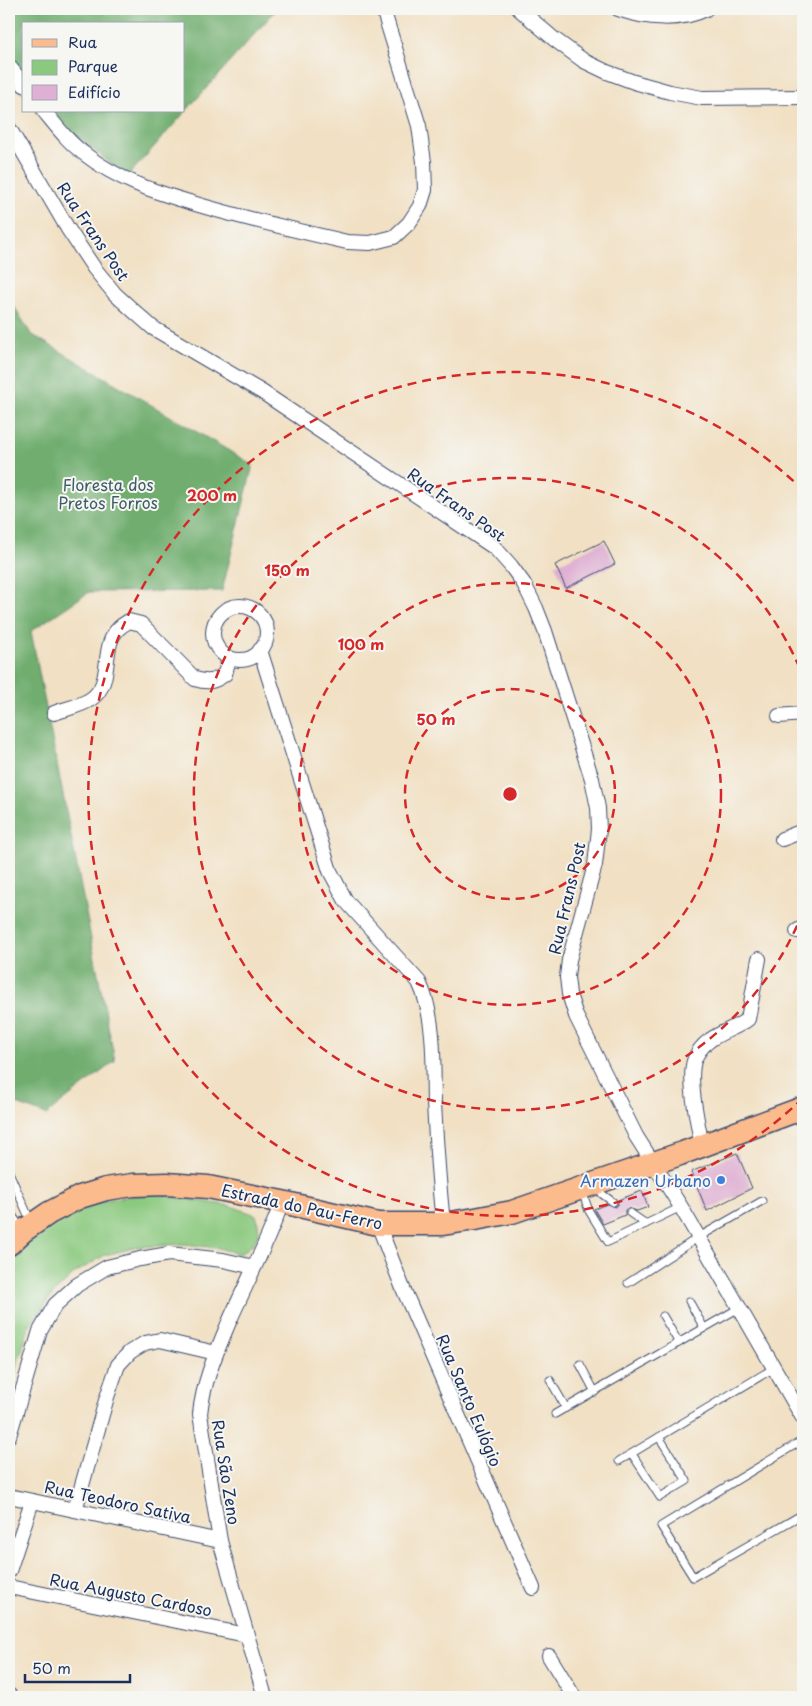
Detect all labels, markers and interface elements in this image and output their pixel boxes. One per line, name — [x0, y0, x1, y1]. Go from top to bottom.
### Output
legend — [22, 22, 185, 112]
text: Rua — [68, 30, 97, 53]
text: Parque — [68, 54, 118, 77]
text: Edifício — [68, 80, 121, 103]
street label: Rua Frans Post — [52, 177, 136, 285]
street label: Rua Frans Post — [403, 461, 511, 547]
park label: Floresta dos Pretos Forros — [58, 472, 158, 514]
text: 200 m — [187, 483, 237, 506]
text: 150 m — [264, 558, 310, 581]
text: 100 m — [338, 632, 384, 655]
text: 50 m — [417, 707, 455, 730]
centre of rings — [501, 785, 519, 803]
street label: Rua Frans Post — [541, 839, 591, 957]
place label: Armazen Urbano — [580, 1168, 711, 1192]
marker: Armazen Urbano — [715, 1174, 727, 1186]
street label: Estrada do Pau-Ferro — [219, 1177, 385, 1235]
street label: Rua Santo Eulógio — [431, 1330, 509, 1470]
street label: Rua São Zeno — [207, 1418, 247, 1526]
street label: Rua Teodoro Sativa — [42, 1474, 194, 1528]
street label: Rua Augusto Cardoso — [48, 1566, 214, 1622]
scale bar — [25, 1651, 130, 1683]
text: 50 m — [32, 1656, 71, 1679]

